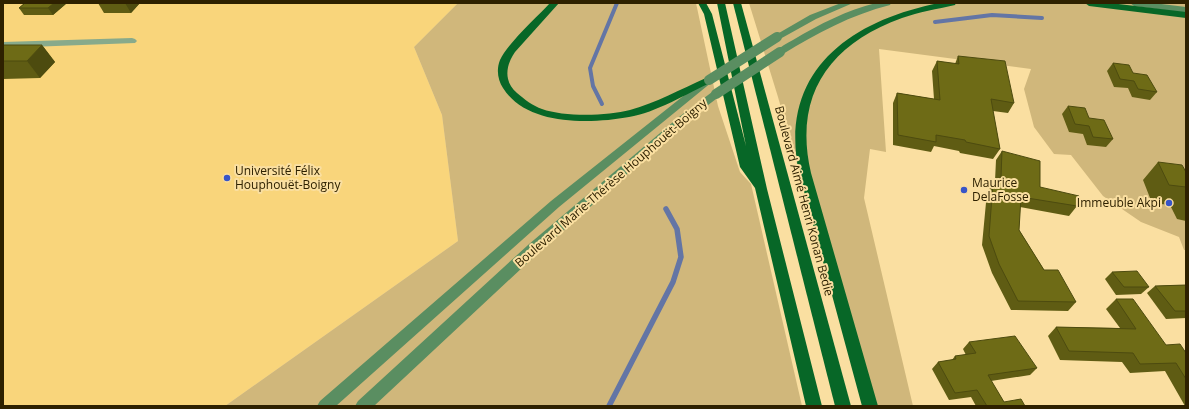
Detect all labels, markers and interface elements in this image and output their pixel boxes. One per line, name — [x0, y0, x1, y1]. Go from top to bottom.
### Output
street label: Boulevard Marie-Thérèse Houphouët-Boigny — [511, 94, 711, 271]
street label: Boulevard Aimé Henri Konan Bedie — [771, 104, 838, 298]
place label: Université Félix Houphouët-Boigny — [235, 162, 341, 193]
marker: Université Félix Houphouët-Boigny — [222, 173, 232, 183]
place label: Maurice DelaFosse — [972, 174, 1029, 205]
marker: Maurice DelaFosse — [959, 185, 969, 195]
place label: Immeuble Akpi — [1077, 194, 1161, 211]
marker: Immeuble Akpi — [1164, 198, 1174, 208]

